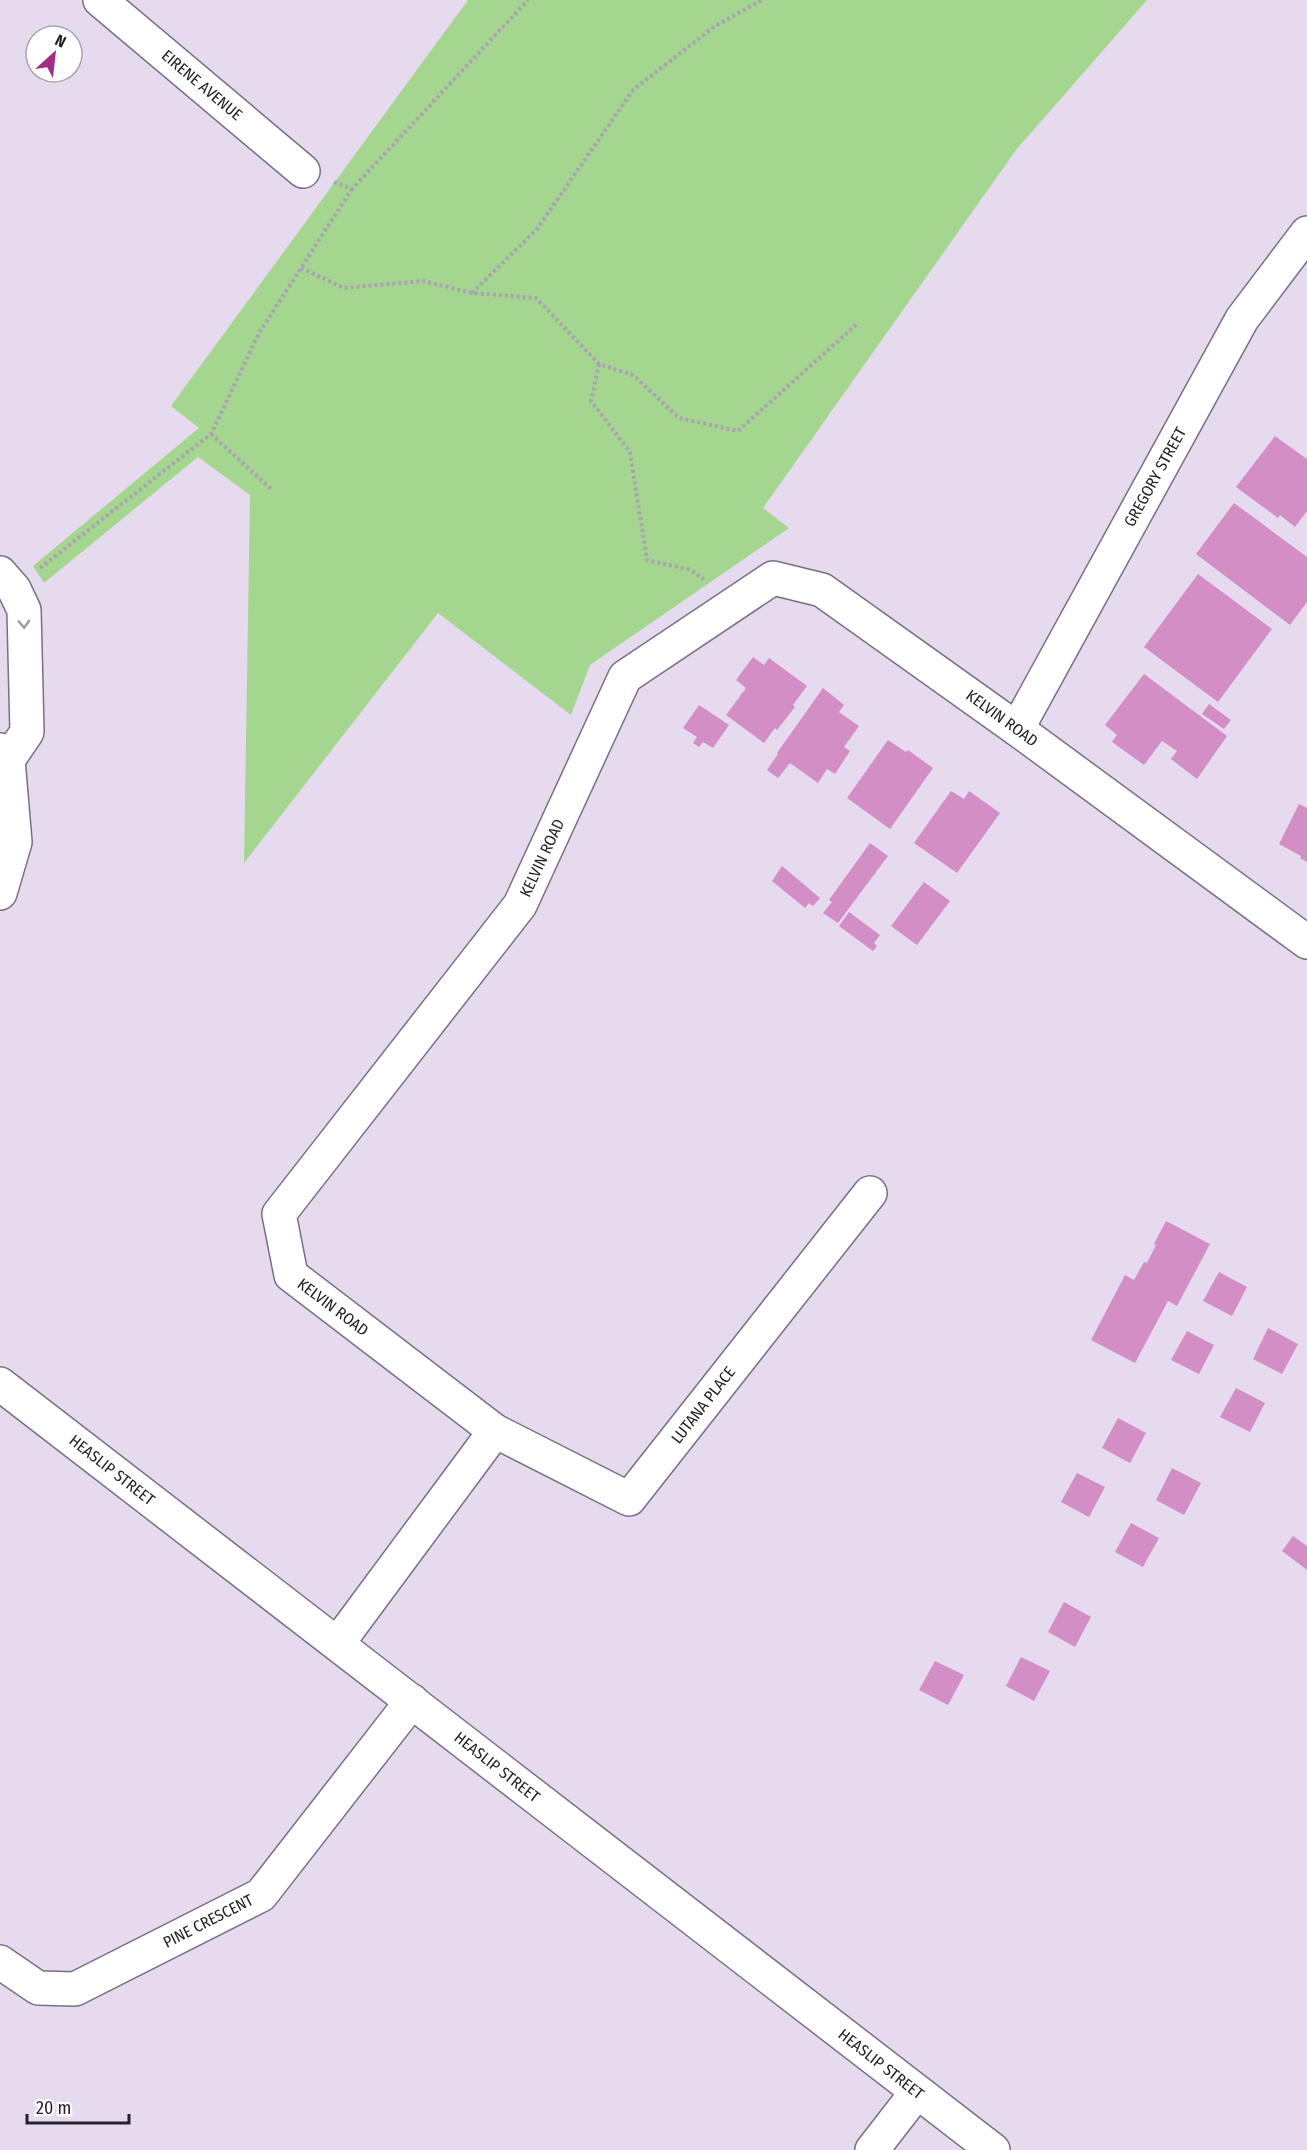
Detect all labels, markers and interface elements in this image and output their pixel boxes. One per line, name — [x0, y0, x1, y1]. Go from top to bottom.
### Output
north arrow — [24, 24, 84, 84]
text: N — [52, 30, 69, 52]
street label: EIRENE AVENUE — [158, 46, 246, 124]
street label: GREGORY STREET — [1120, 424, 1190, 530]
one-way arrow — [18, 620, 31, 629]
street label: KELVIN ROAD — [962, 686, 1042, 750]
street label: KELVIN ROAD — [516, 816, 568, 900]
street label: KELVIN ROAD — [294, 1274, 372, 1340]
street label: LUTANA PLACE — [667, 1363, 739, 1447]
street label: HEASLIP STREET — [66, 1431, 159, 1510]
street label: HEASLIP STREET — [451, 1728, 544, 1807]
street label: PINE CRESCENT — [160, 1890, 257, 1952]
street label: HEASLIP STREET — [835, 2025, 928, 2104]
scale bar — [27, 2087, 129, 2125]
text: 20 m — [36, 2097, 71, 2119]

